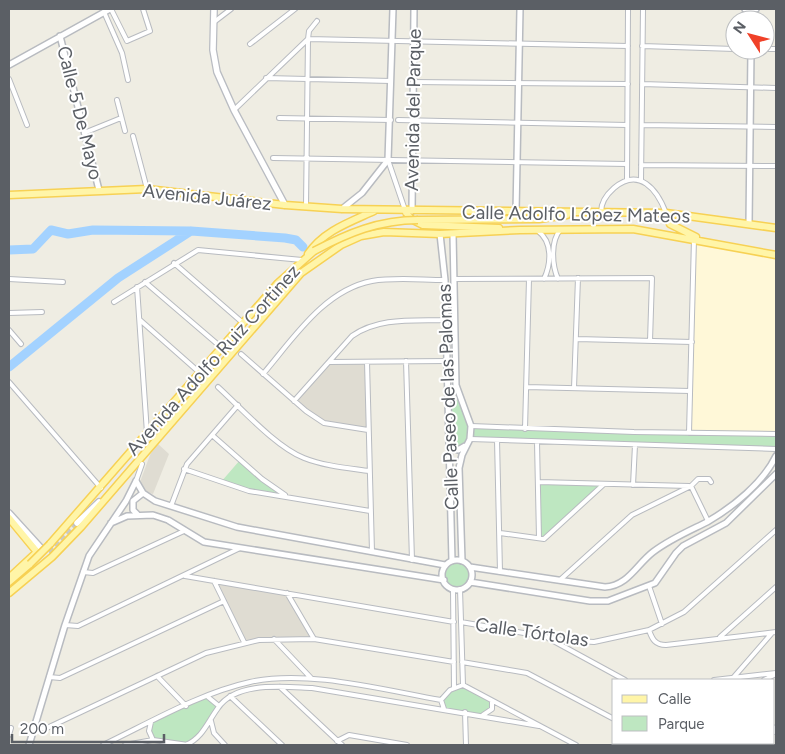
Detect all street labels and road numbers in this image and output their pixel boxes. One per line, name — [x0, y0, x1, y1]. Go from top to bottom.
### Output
street label: Avenida del Parque — [400, 29, 426, 191]
street label: Calle 5 De Mayo — [52, 44, 108, 182]
street label: Avenida Juárez — [141, 179, 273, 215]
street label: Calle Adolfo López Mateos — [462, 201, 690, 227]
street label: Avenida Adolfo Ruiz Cortinez — [121, 260, 305, 460]
street label: Calle Paseo de las Palomas — [433, 283, 463, 510]
street label: Calle Tórtolas — [474, 613, 590, 651]

